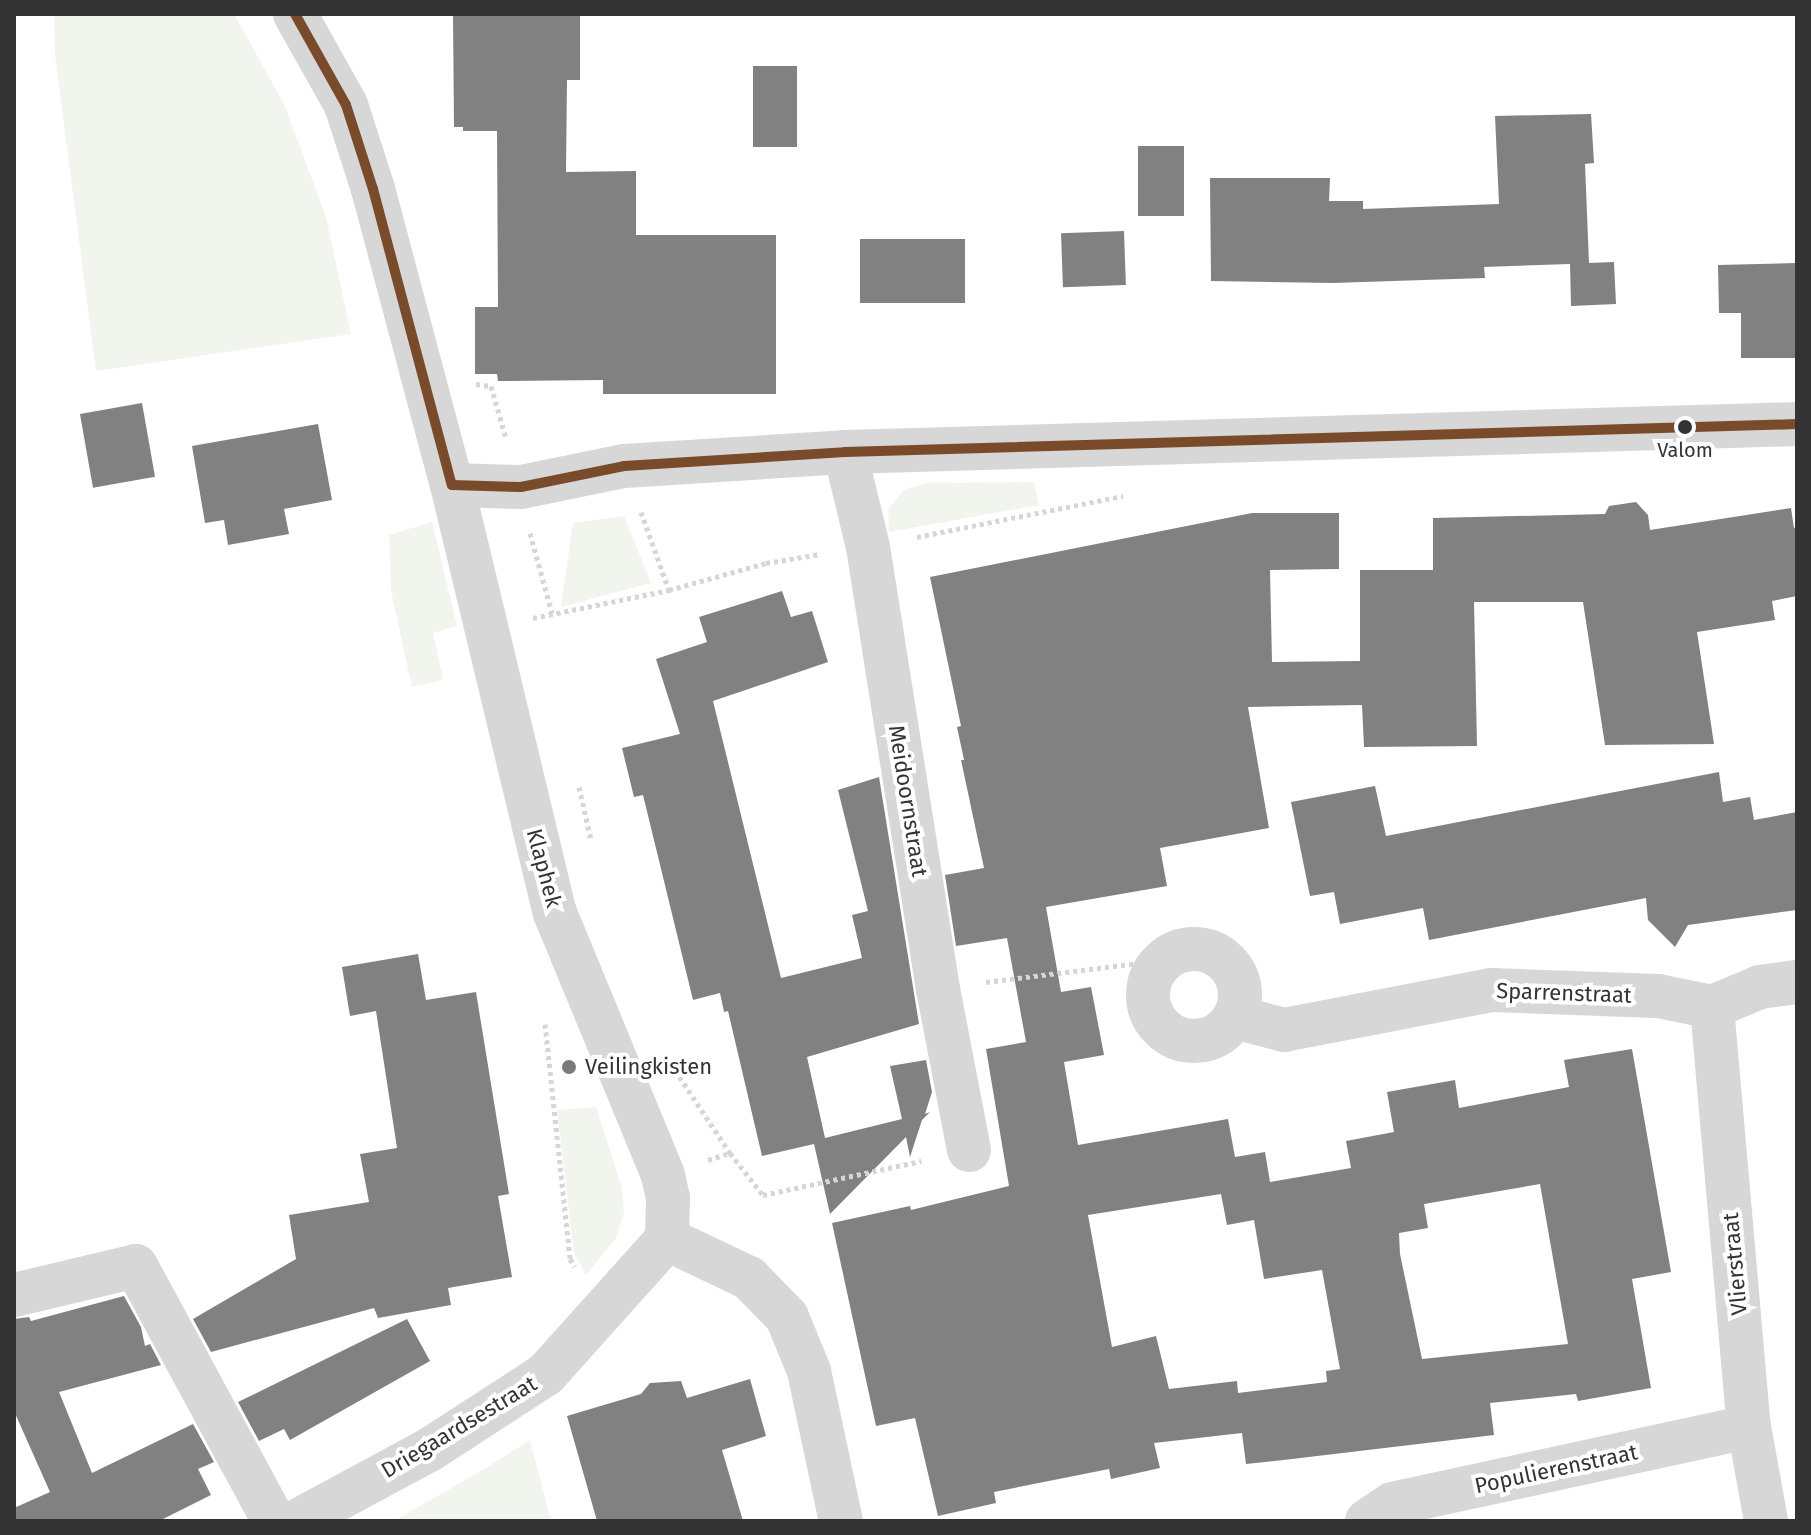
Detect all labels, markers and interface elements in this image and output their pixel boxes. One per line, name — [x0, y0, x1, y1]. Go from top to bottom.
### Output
marker: Valom — [1677, 419, 1693, 435]
place label: Valom — [1657, 438, 1713, 462]
street label: Meidoornstraat — [883, 723, 933, 879]
street label: Klaphek — [521, 826, 567, 910]
street label: Sparrenstraat — [1496, 977, 1632, 1009]
place label: Veilingkisten — [585, 1054, 712, 1080]
marker: Veilingkisten — [560, 1058, 578, 1076]
street label: Vlierstraat — [1717, 1212, 1753, 1316]
street label: Driegaardsestraat — [376, 1370, 542, 1484]
street label: Populierenstraat — [1472, 1439, 1640, 1499]

